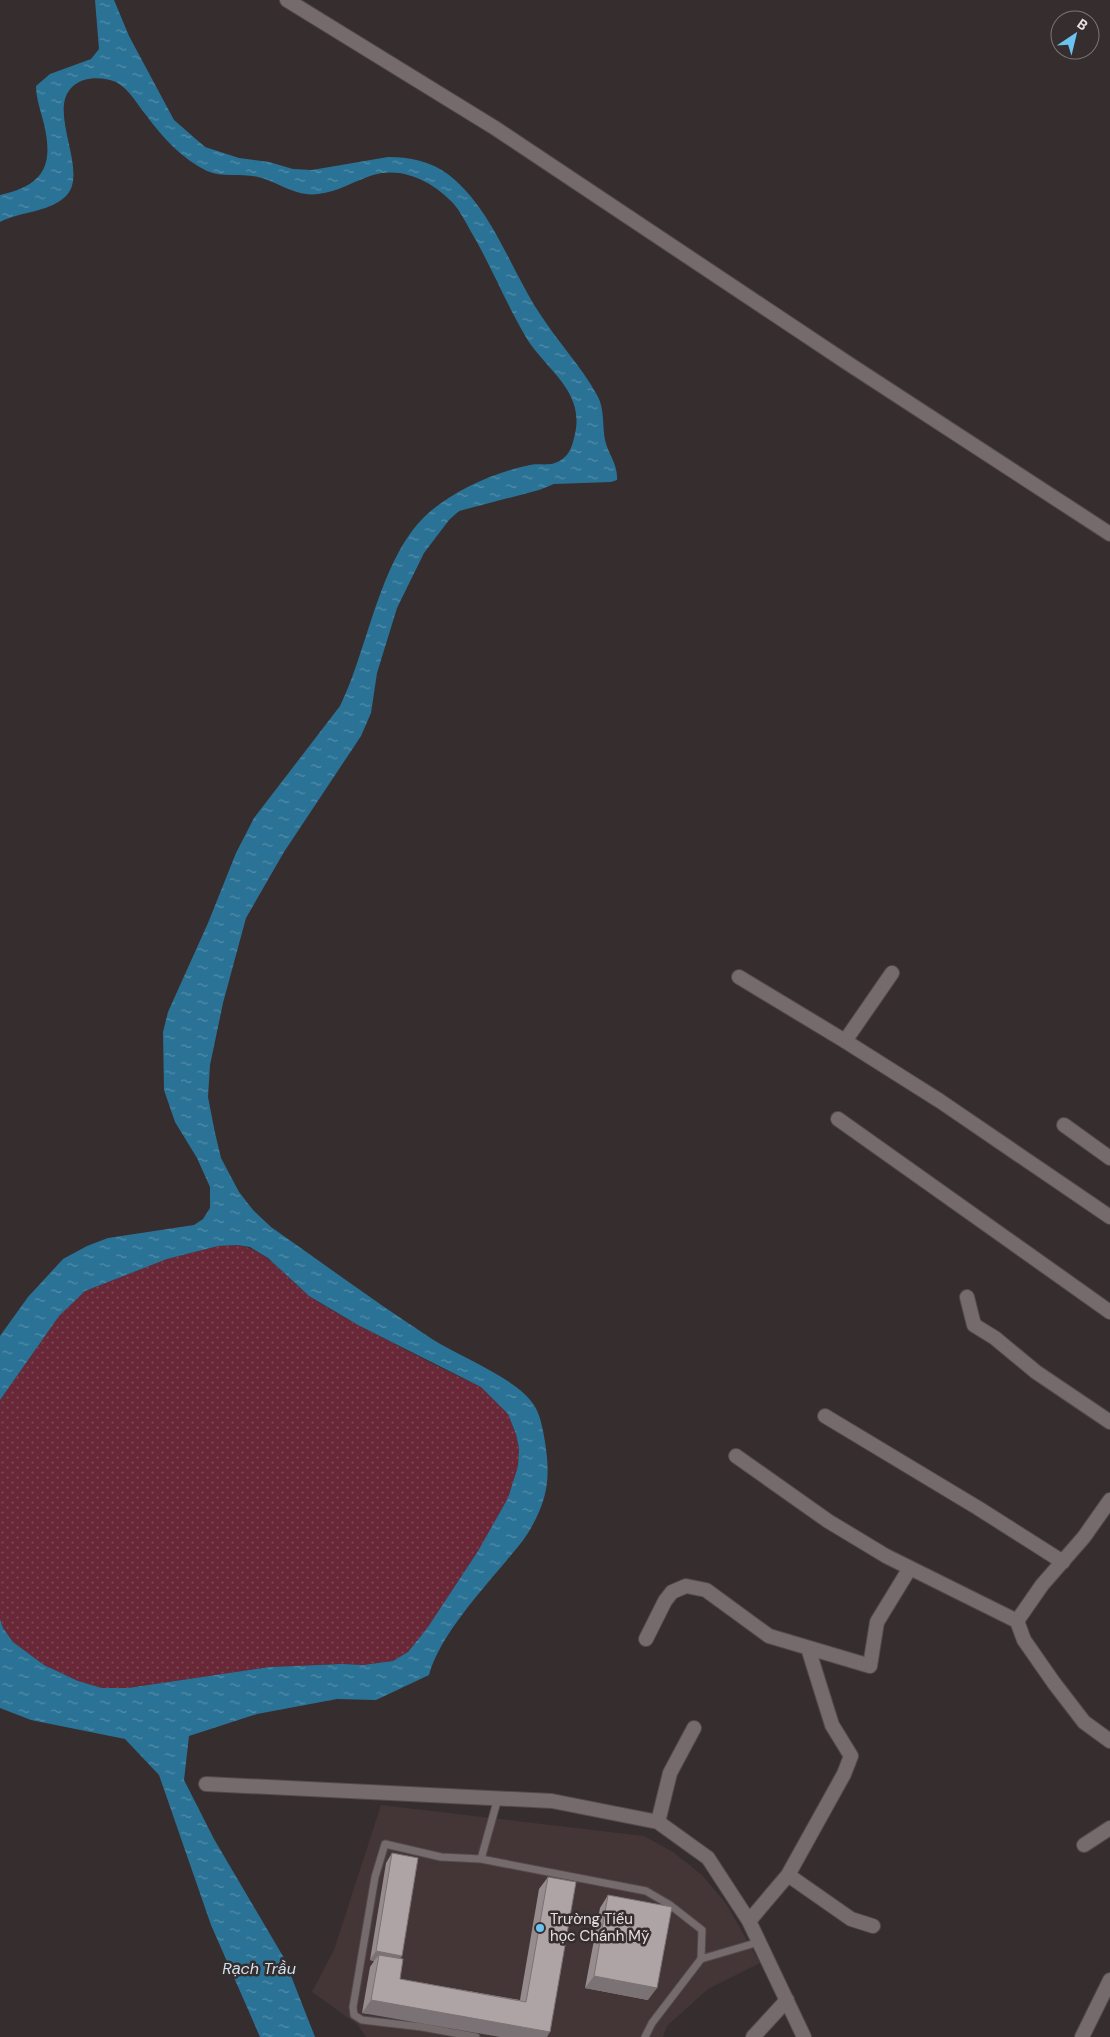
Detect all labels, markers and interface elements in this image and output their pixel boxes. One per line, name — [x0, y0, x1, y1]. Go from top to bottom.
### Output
north arrow — [1050, 10, 1100, 60]
text: B — [1074, 14, 1091, 34]
place label: Trường Tiểu học Chánh Mỹ — [550, 1909, 650, 1946]
marker: Trường Tiểu học Chánh Mỹ — [534, 1922, 546, 1934]
water label: Rạch Trầu — [222, 1958, 296, 1979]

